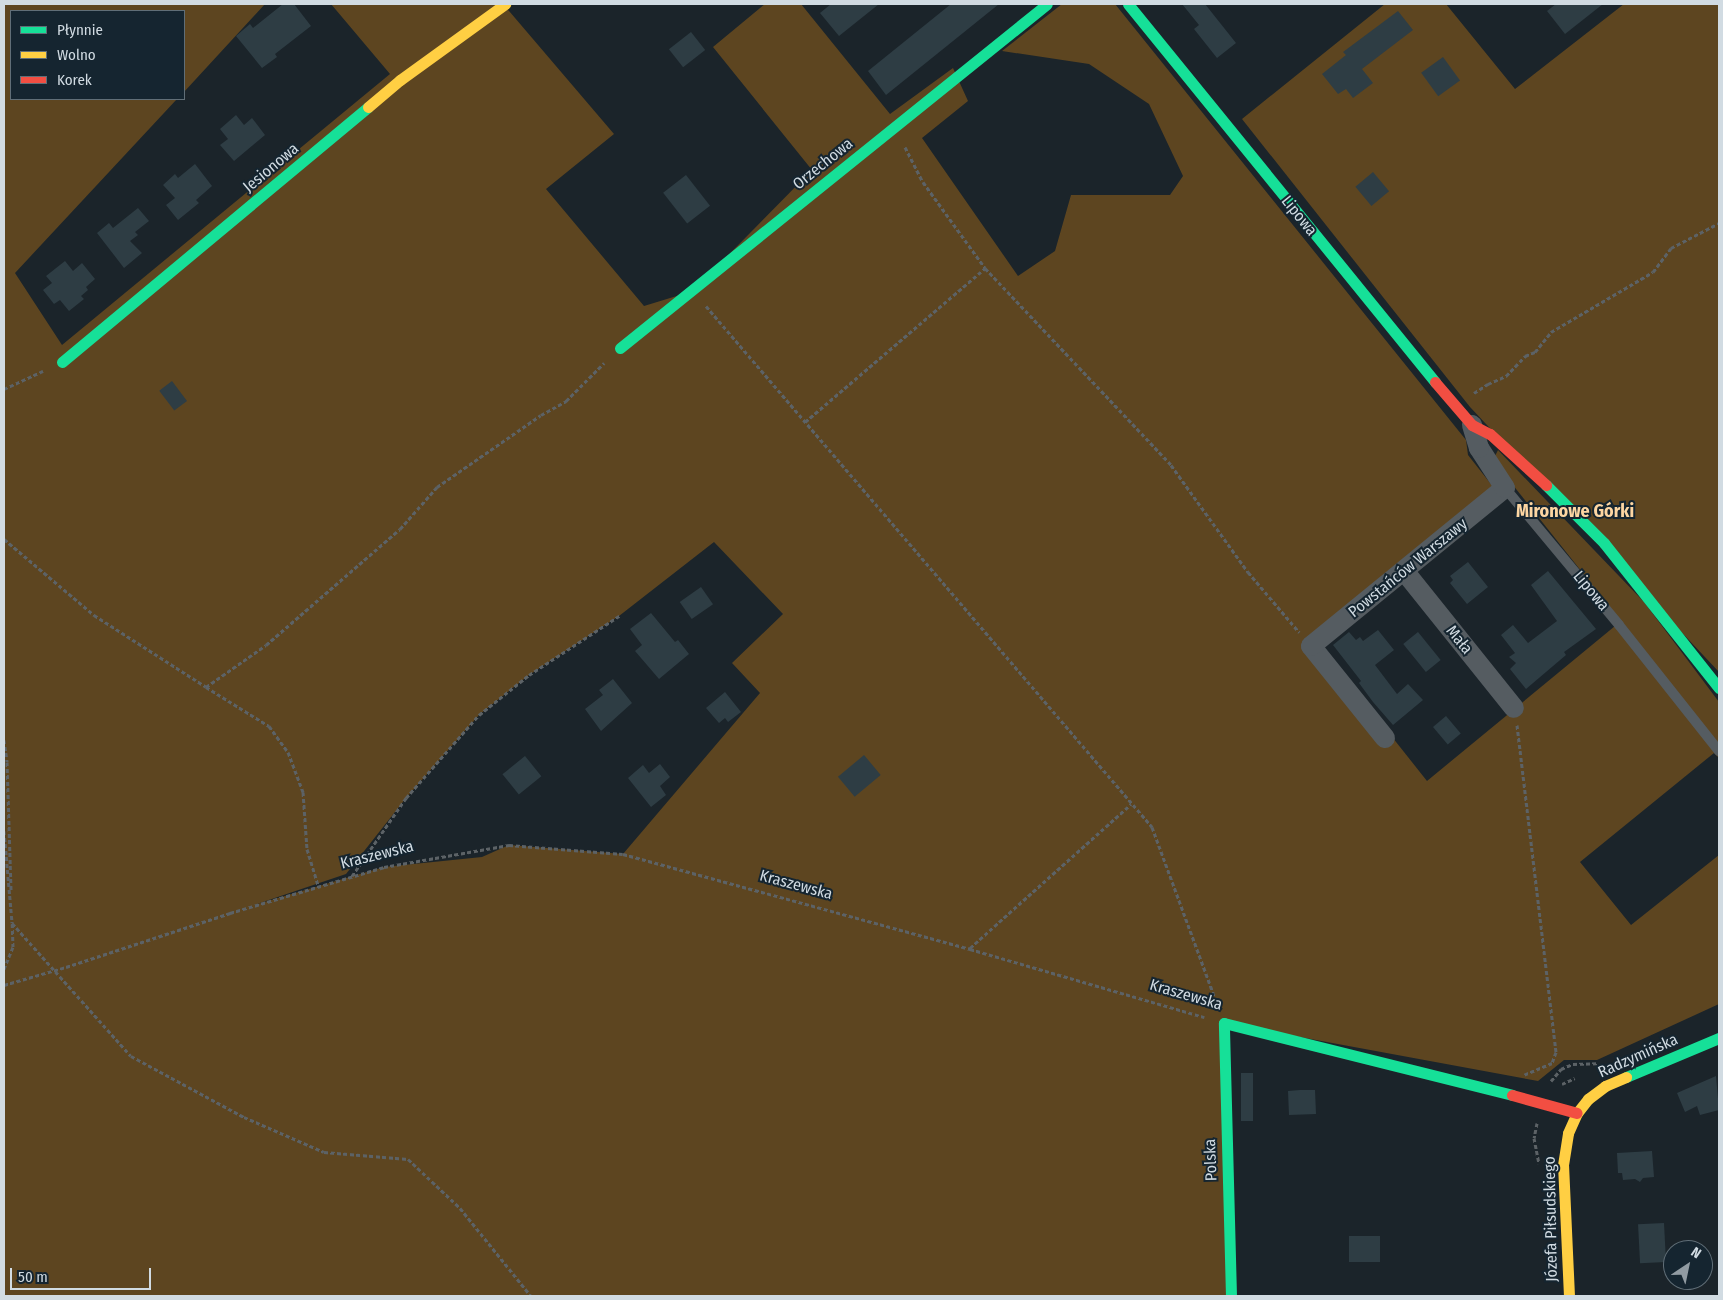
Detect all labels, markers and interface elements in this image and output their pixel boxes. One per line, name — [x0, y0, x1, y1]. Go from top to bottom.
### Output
legend — [10, 10, 185, 100]
text: Płynnie — [57, 21, 103, 39]
text: Wolno — [57, 46, 96, 64]
text: Korek — [57, 71, 92, 89]
street label: Orzechowa — [789, 134, 857, 194]
street label: Jesionowa — [239, 139, 303, 197]
street label: Lipowa — [1277, 192, 1321, 240]
district label: Mironowe Górki — [1516, 500, 1634, 522]
street label: Powstańców Warszawy — [1345, 514, 1471, 622]
street label: Lipowa — [1569, 567, 1613, 615]
street label: Mała — [1442, 622, 1476, 658]
street label: Kraszewska — [338, 837, 416, 873]
street label: Kraszewska — [757, 866, 835, 904]
street label: Kraszewska — [1148, 975, 1224, 1015]
street label: Radzymińska — [1595, 1030, 1681, 1082]
street label: Polska — [1201, 1138, 1221, 1182]
street label: Józefa Piłsudskiego — [1540, 1156, 1562, 1282]
north arrow — [1663, 1240, 1713, 1290]
text: N — [1688, 1244, 1704, 1262]
scale bar — [12, 1258, 154, 1290]
text: 50 m — [18, 1268, 48, 1286]

